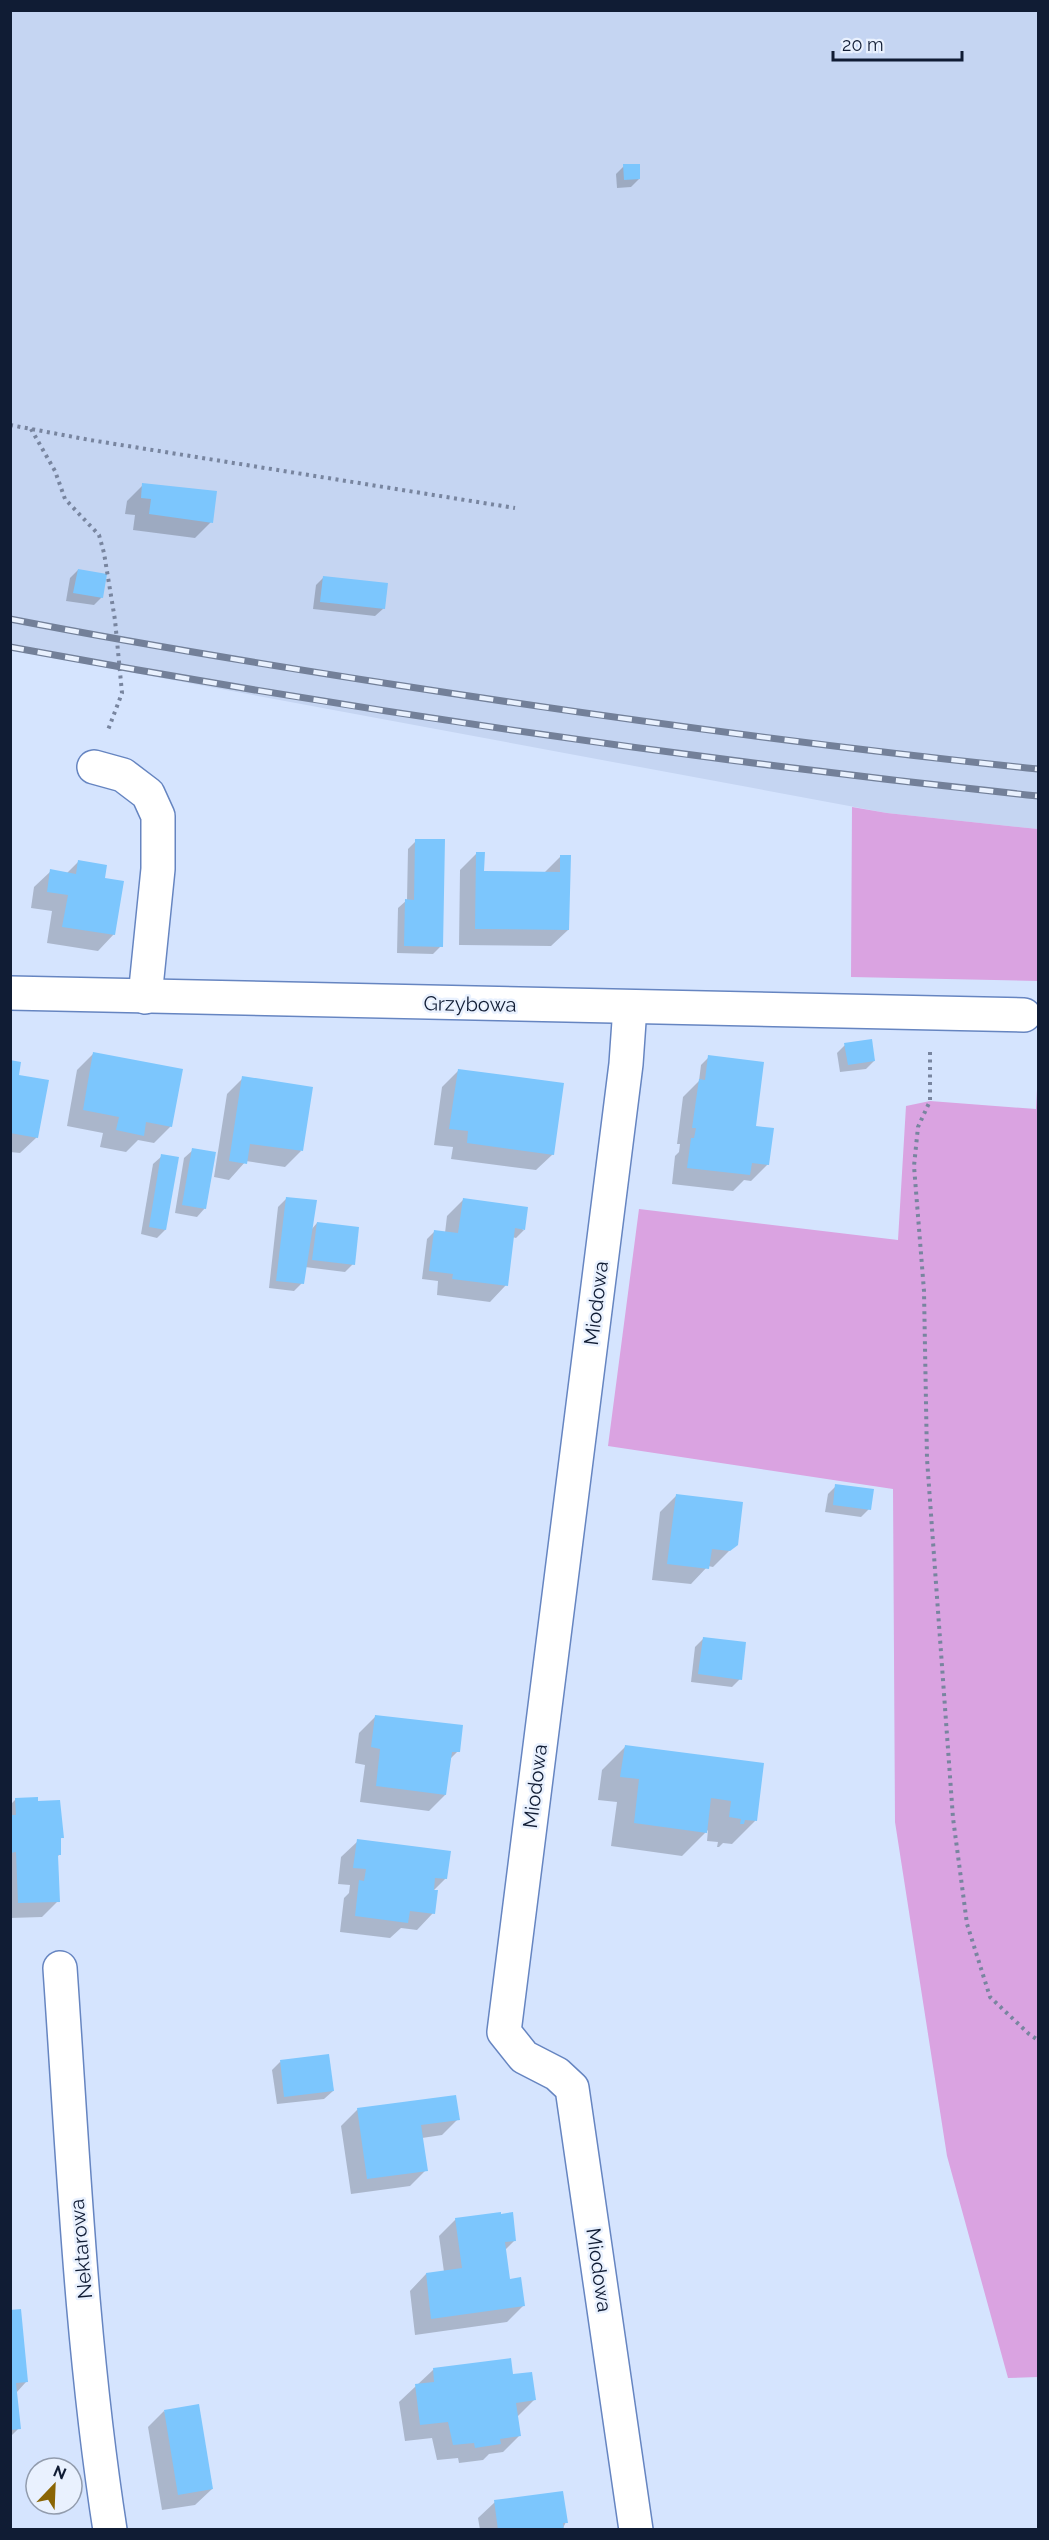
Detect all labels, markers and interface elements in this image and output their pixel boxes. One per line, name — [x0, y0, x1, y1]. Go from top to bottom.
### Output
scale bar — [833, 24, 962, 62]
text: 20 m — [842, 34, 884, 55]
street label: Grzybowa — [423, 991, 517, 1017]
street label: Miodowa — [579, 1260, 613, 1346]
street label: Miodowa — [518, 1743, 552, 1829]
street label: Nektarowa — [65, 2198, 97, 2300]
street label: Miodowa — [581, 2226, 617, 2314]
north arrow — [24, 2456, 84, 2516]
text: N — [50, 2462, 69, 2484]

